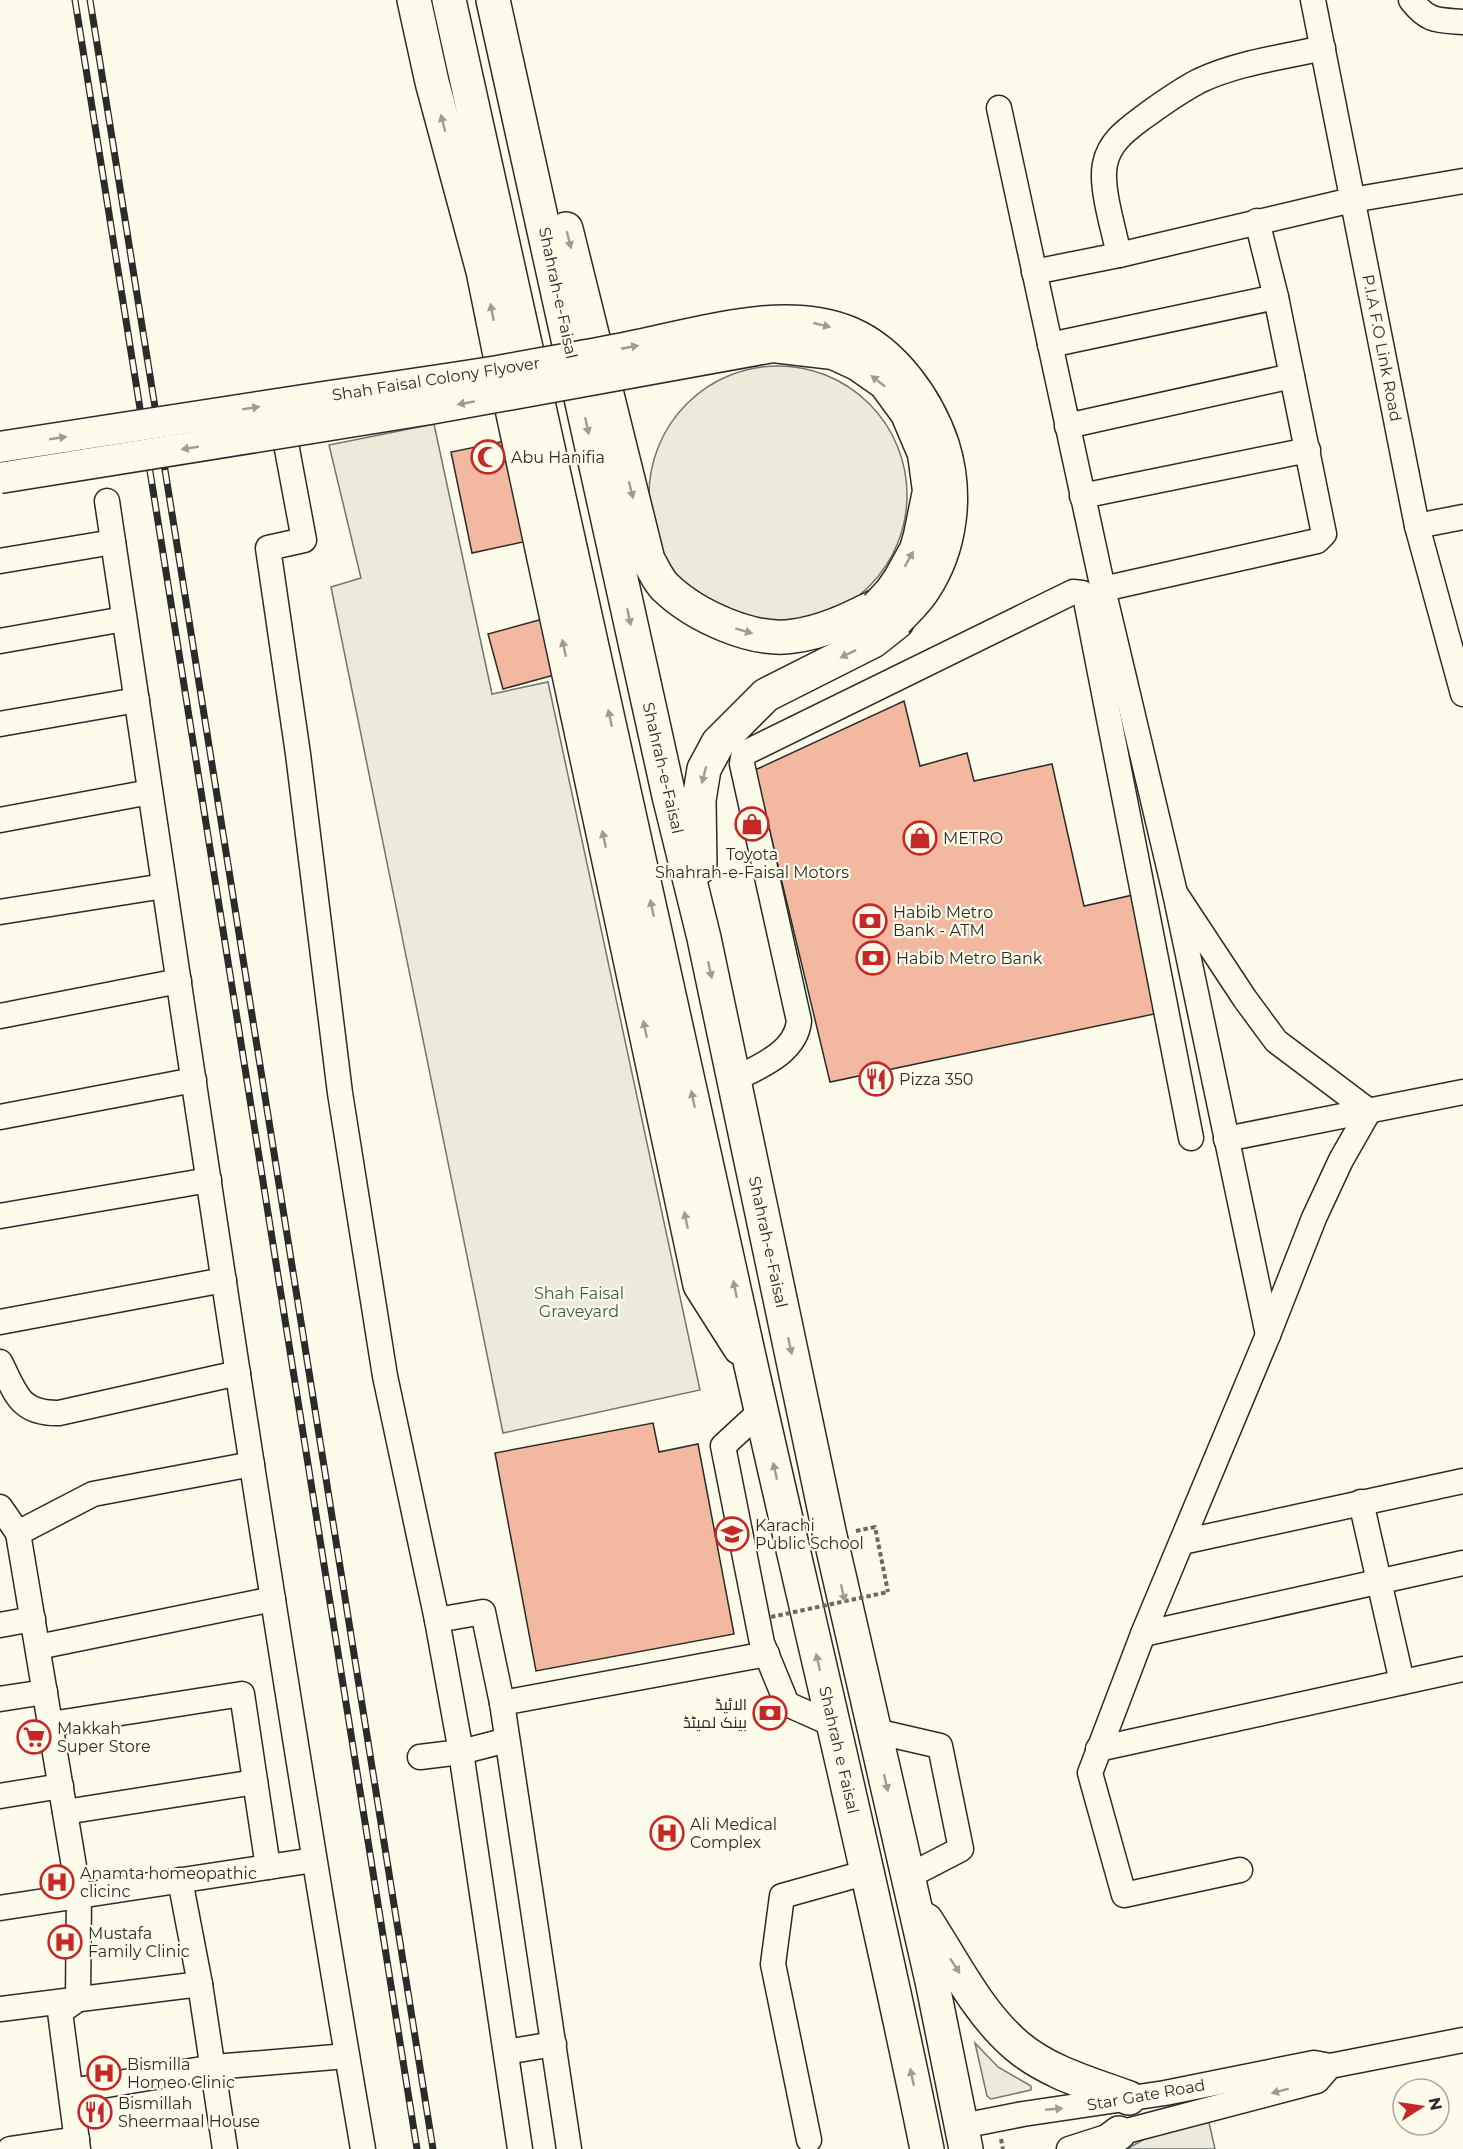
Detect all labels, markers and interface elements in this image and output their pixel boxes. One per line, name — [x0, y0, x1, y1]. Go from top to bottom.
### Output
one-way arrow — [438, 114, 447, 132]
street label: Shahrah-e-Faisal — [535, 225, 581, 361]
one-way arrow — [564, 231, 574, 249]
street label: P.I.A F.O Link Road — [1358, 273, 1406, 423]
one-way arrow — [487, 302, 496, 321]
one-way arrow — [812, 321, 831, 330]
one-way arrow — [620, 342, 639, 351]
street label: Shah Faisal Colony Flyover — [331, 353, 541, 405]
one-way arrow — [871, 375, 886, 387]
one-way arrow — [456, 399, 475, 408]
one-way arrow — [241, 404, 260, 413]
one-way arrow — [583, 417, 593, 436]
one-way arrow — [48, 433, 67, 442]
mosque icon: Abu Hanifia — [470, 439, 506, 475]
one-way arrow — [181, 444, 200, 453]
place label: Abu Hanifia — [511, 448, 605, 467]
one-way arrow — [627, 481, 637, 499]
one-way arrow — [904, 550, 914, 567]
one-way arrow — [625, 607, 635, 626]
one-way arrow — [735, 626, 753, 636]
one-way arrow — [558, 639, 568, 657]
one-way arrow — [840, 649, 857, 659]
street label: Shahrah-e-Faisal — [639, 700, 687, 836]
one-way arrow — [605, 708, 614, 727]
one-way arrow — [699, 766, 708, 784]
shop icon: Toyota Shahrah-e-Faisal Motors — [734, 806, 770, 842]
shop icon: METRO — [902, 820, 938, 856]
one-way arrow — [599, 829, 609, 848]
place label: METRO — [943, 829, 1003, 848]
place label: Toyota Shahrah-e-Faisal Motors — [655, 845, 849, 882]
one-way arrow — [646, 899, 656, 918]
bank icon: Habib Metro Bank - ATM — [852, 903, 888, 939]
place label: Habib Metro Bank - ATM — [893, 903, 993, 940]
bank icon: Habib Metro Bank — [855, 940, 891, 976]
place label: Habib Metro Bank — [896, 949, 1043, 968]
one-way arrow — [706, 961, 716, 980]
one-way arrow — [640, 1020, 650, 1038]
restaurant icon: Pizza 350 — [858, 1061, 894, 1097]
place label: Pizza 350 — [899, 1070, 973, 1089]
one-way arrow — [688, 1089, 697, 1108]
street label: Shahrah-e-Faisal — [745, 1174, 791, 1310]
one-way arrow — [681, 1211, 691, 1229]
one-way arrow — [730, 1280, 739, 1299]
park label: Shah Faisal Graveyard — [534, 1284, 624, 1321]
one-way arrow — [786, 1337, 795, 1356]
one-way arrow — [770, 1462, 780, 1481]
school or university icon: Karachi Public School — [714, 1516, 750, 1552]
place label: Karachi Public School — [755, 1516, 864, 1553]
one-way arrow — [839, 1584, 848, 1603]
one-way arrow — [813, 1652, 822, 1671]
street label: Shahrah e Faisal — [815, 1684, 863, 1816]
place label: الائیڈ بینک لمیٹڈ — [683, 1695, 747, 1732]
bank icon: الائیڈ بینک لمیٹڈ — [752, 1695, 788, 1731]
supermarket icon: Makkah Super Store — [16, 1719, 52, 1755]
place label: Makkah Super Store — [57, 1719, 151, 1756]
one-way arrow — [882, 1774, 891, 1793]
hospital icon: Ali Medical Complex — [649, 1815, 685, 1851]
place label: Ali Medical Complex — [690, 1815, 777, 1852]
hospital icon: Anamta homeopathic clicinc — [39, 1864, 75, 1900]
place label: Anamta homeopathic clicinc — [80, 1864, 257, 1901]
hospital icon: Mustafa Family Clinic — [47, 1924, 83, 1960]
place label: Mustafa Family Clinic — [88, 1924, 190, 1961]
one-way arrow — [949, 1957, 961, 1973]
hospital icon: Bismilla Homeo Clinic — [86, 2055, 122, 2091]
place label: Bismilla Homeo Clinic — [127, 2055, 235, 2092]
one-way arrow — [907, 2067, 916, 2086]
street label: Star Gate Road — [1085, 2075, 1207, 2115]
north arrow — [1391, 2077, 1451, 2137]
one-way arrow — [1271, 2087, 1289, 2097]
restaurant icon: Bismillah Sheermaal House — [77, 2094, 113, 2130]
place label: Bismillah Sheermaal House — [118, 2094, 260, 2131]
text: N — [1425, 2096, 1446, 2112]
one-way arrow — [1044, 2104, 1063, 2114]

